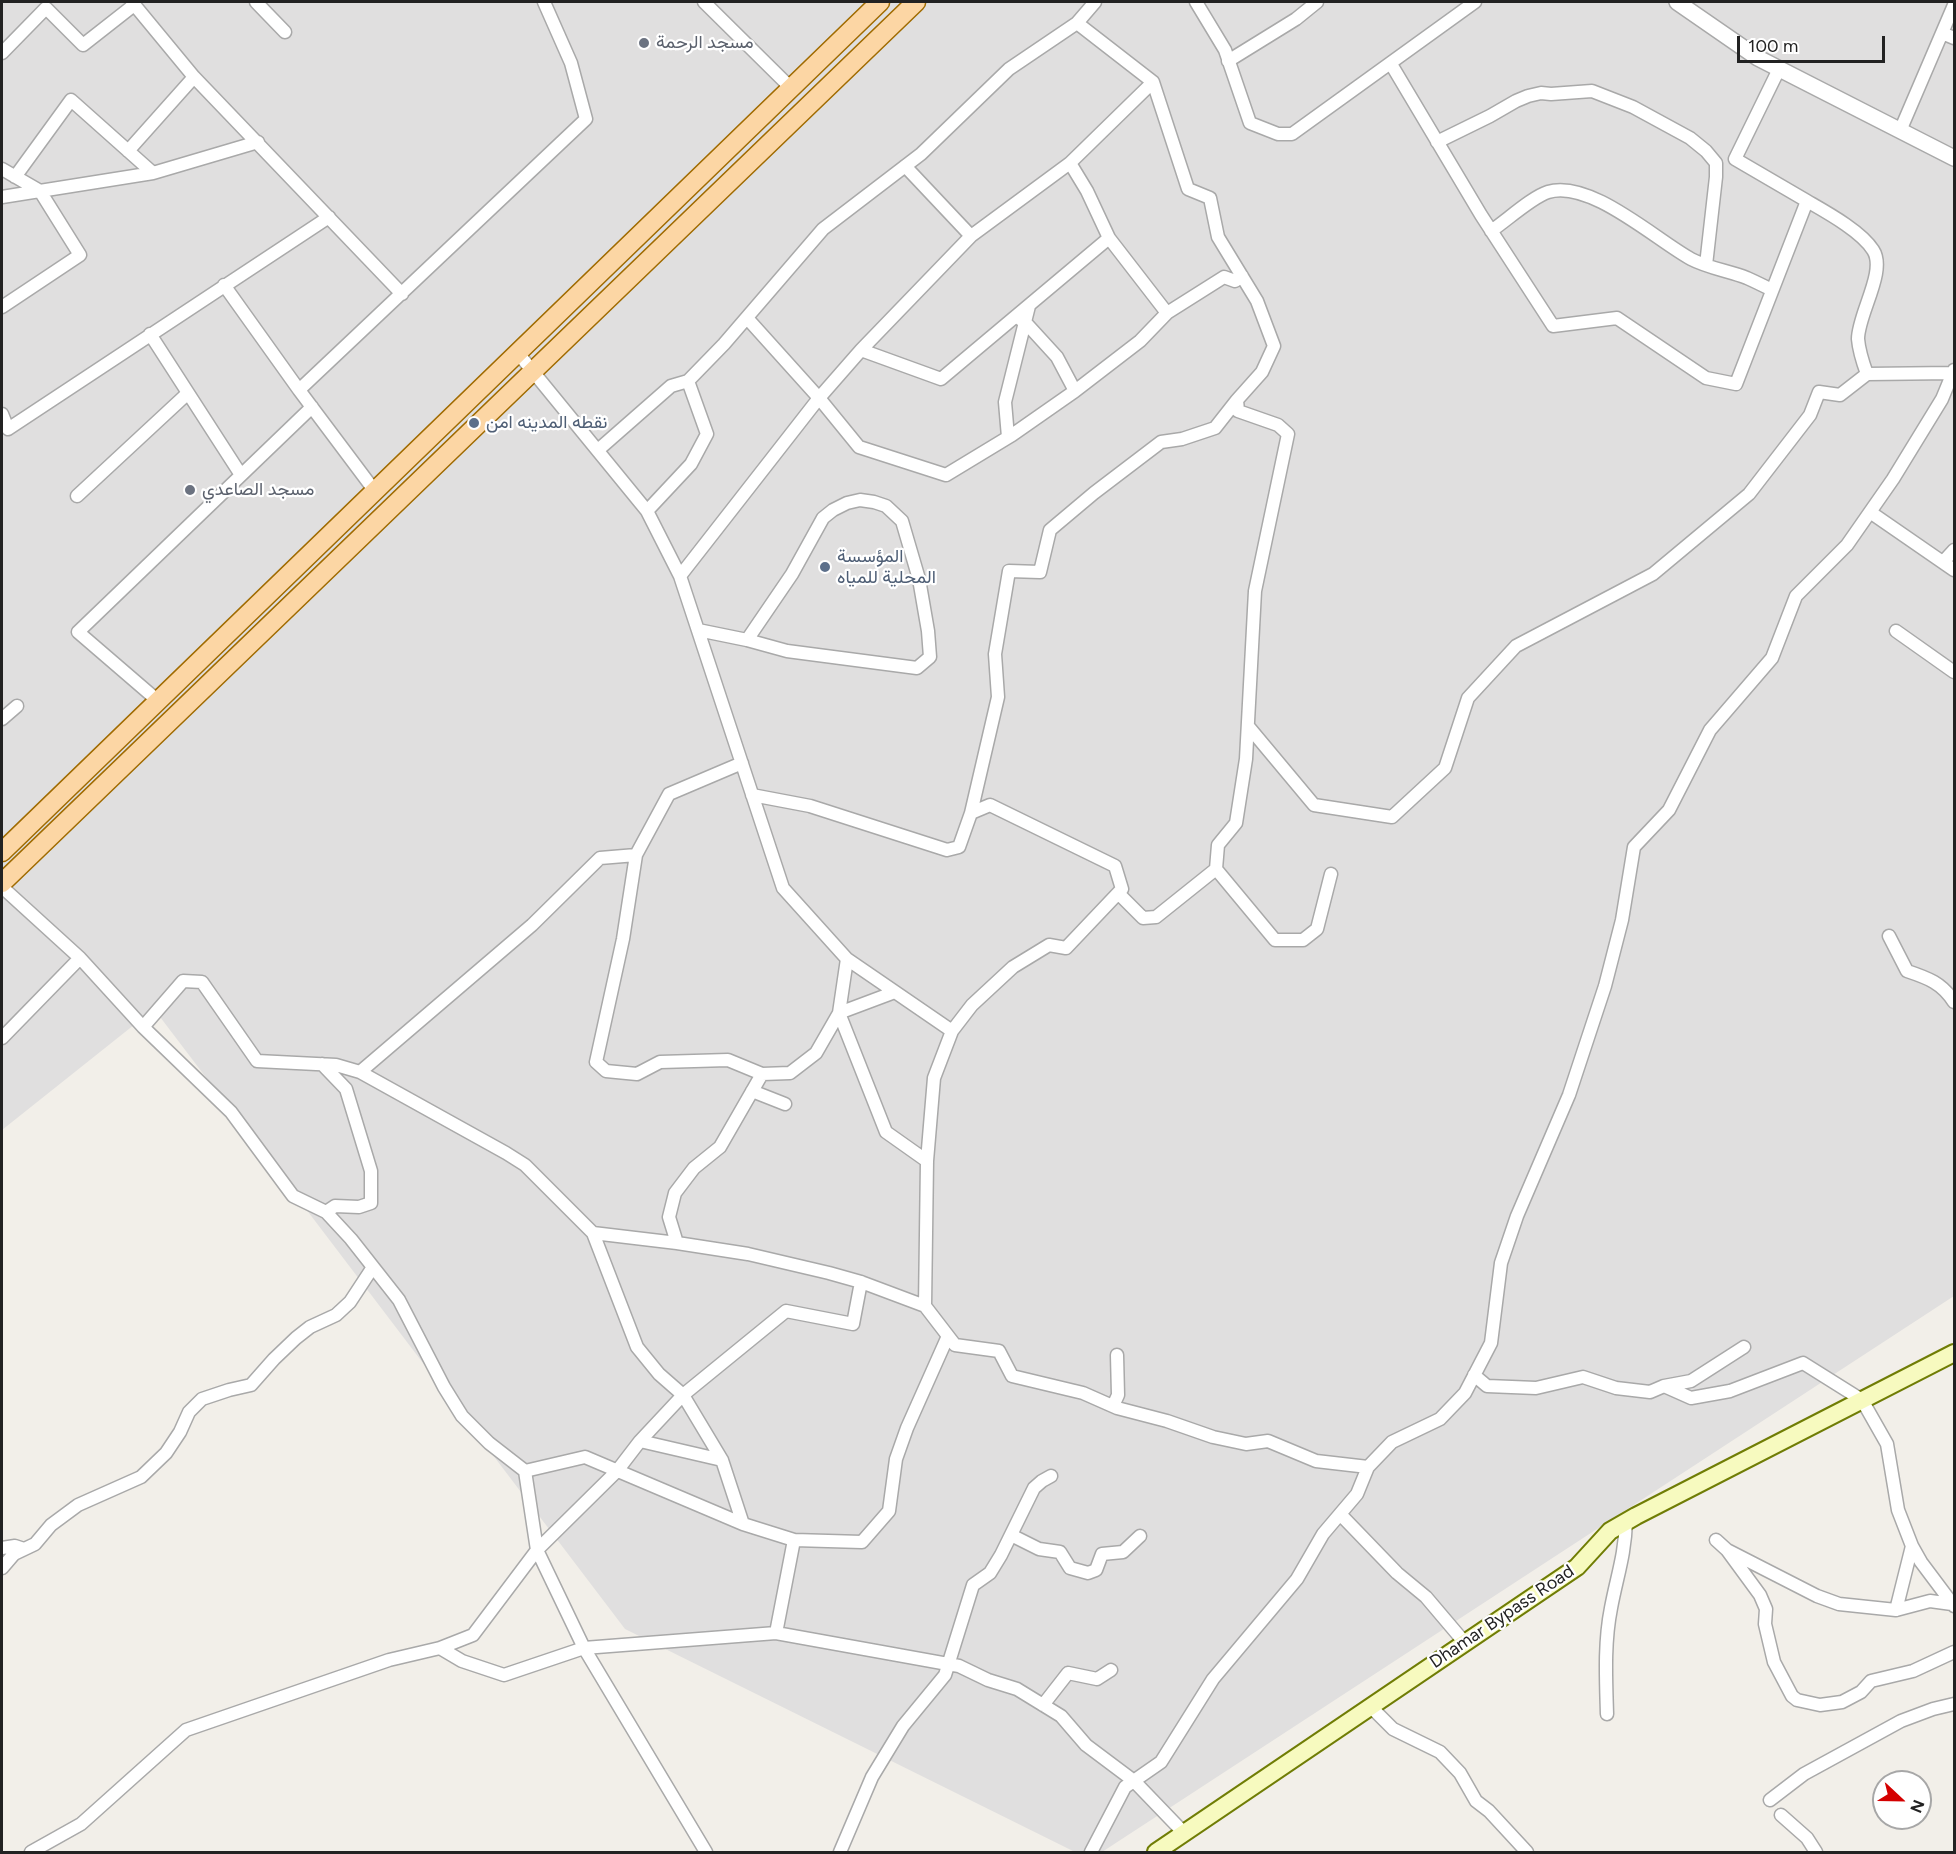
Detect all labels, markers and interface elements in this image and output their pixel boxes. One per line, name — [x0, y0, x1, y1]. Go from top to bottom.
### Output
scale bar — [1740, 24, 1888, 62]
place label: مسجد الرحمة — [656, 32, 754, 54]
text: 100 m — [1748, 35, 1798, 57]
marker: مسجد الرحمة — [637, 36, 651, 50]
place label: نقطه المدينه امن — [486, 412, 607, 434]
marker: نقطه المدينه امن — [467, 416, 481, 430]
place label: مسجد الصاعدي — [202, 479, 314, 501]
marker: مسجد الصاعدي — [183, 483, 197, 497]
place label: المؤسسة المحلية للمياه — [837, 546, 936, 588]
marker: المؤسسة المحلية للمياه — [818, 560, 832, 574]
street label: Dhamar Bypass Road — [1426, 1561, 1578, 1673]
north arrow — [1872, 1770, 1932, 1830]
text: N — [1906, 1797, 1928, 1815]

